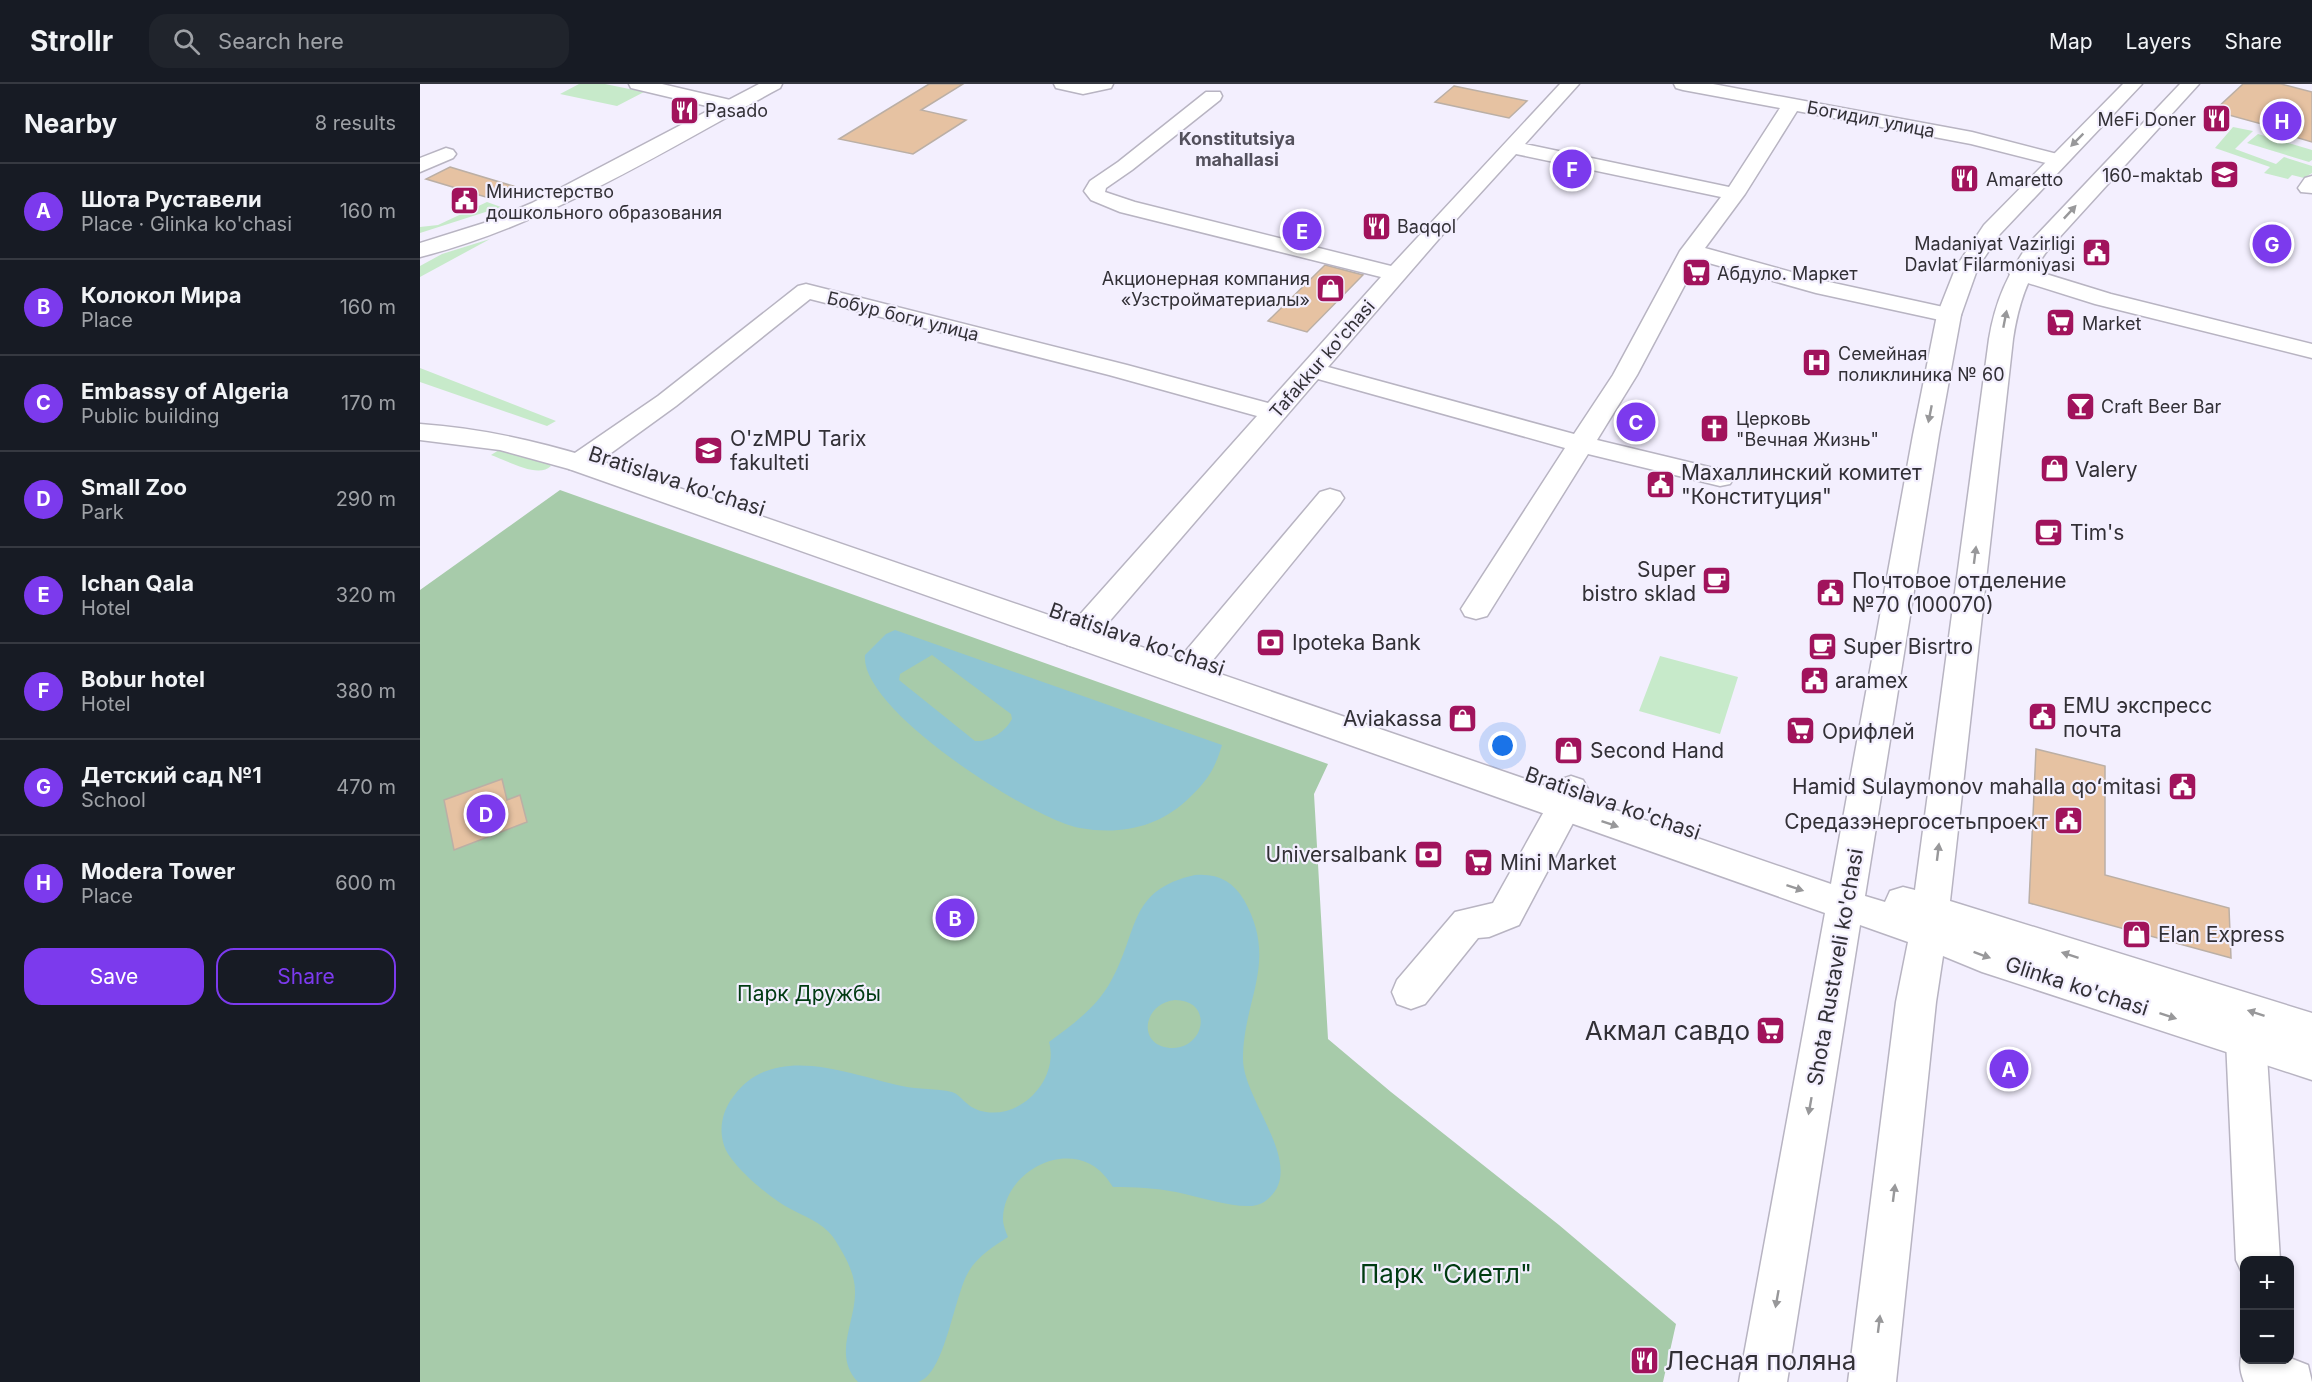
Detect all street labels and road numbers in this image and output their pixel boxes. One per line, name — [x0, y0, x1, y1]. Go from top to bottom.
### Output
street label: Богидил улица — [1805, 96, 1937, 142]
street label: Бобур боги улица — [825, 287, 981, 345]
street label: Tafakkur ko'chasi — [1265, 296, 1379, 422]
street label: Bratislava ko'chasi — [586, 441, 768, 521]
street label: Bratislava ko'chasi — [1046, 597, 1228, 681]
street label: Bratislava ko'chasi — [1522, 761, 1704, 845]
street label: Shota Rustaveli ko'chasi — [1802, 847, 1868, 1087]
street label: Glinka ko'chasi — [2002, 951, 2152, 1021]

